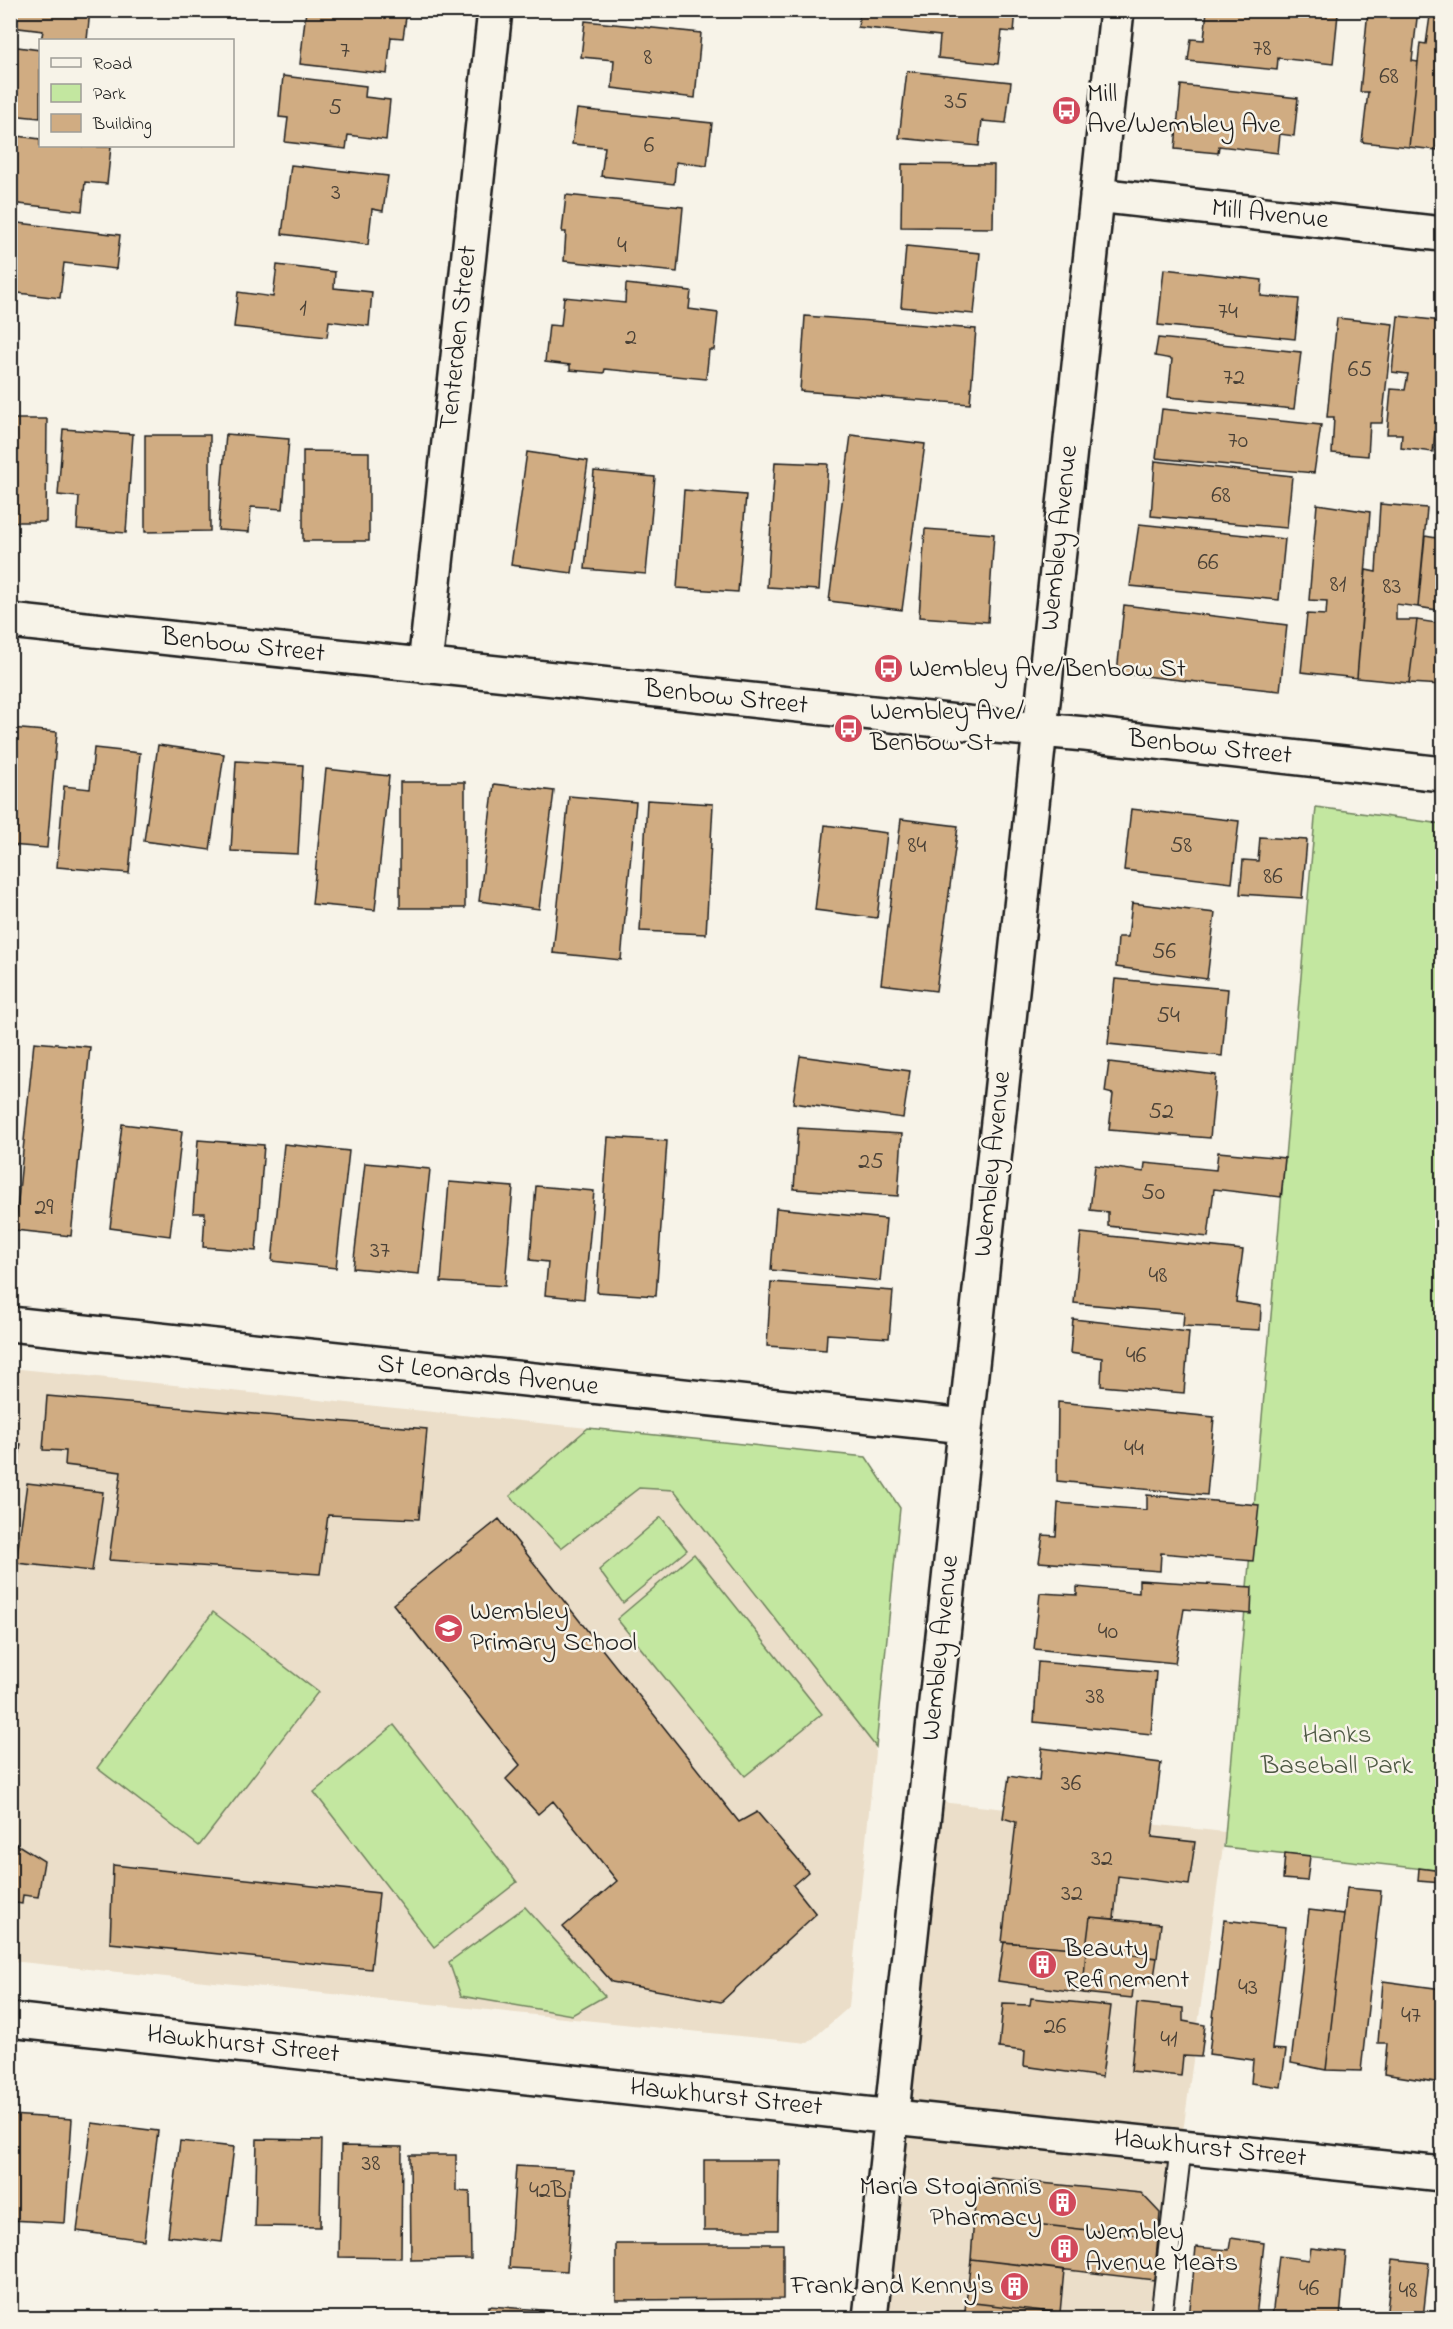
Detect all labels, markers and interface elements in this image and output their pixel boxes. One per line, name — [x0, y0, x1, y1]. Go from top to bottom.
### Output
house number: 78 — [1253, 32, 1271, 67]
house number: 7 — [340, 34, 350, 69]
legend — [39, 39, 234, 147]
house number: 8 — [644, 41, 653, 76]
text: Road — [93, 52, 132, 78]
house number: 68 — [1379, 60, 1399, 95]
place label: Mill Ave/Wembley Ave — [1087, 75, 1282, 145]
text: Park — [93, 82, 126, 108]
house number: 35 — [944, 85, 968, 120]
house number: 5 — [328, 91, 342, 126]
bus stop icon: Mill Ave/Wembley Ave — [1050, 94, 1082, 126]
text: Building — [92, 112, 152, 139]
house number: 6 — [644, 129, 655, 164]
house number: 3 — [331, 176, 341, 211]
street label: Mill Avenue — [1209, 189, 1332, 241]
house number: 4 — [617, 229, 627, 264]
street label: Tenterden Street — [430, 244, 488, 432]
house number: 1 — [299, 292, 307, 327]
house number: 74 — [1218, 295, 1238, 330]
house number: 2 — [625, 321, 637, 356]
house number: 65 — [1348, 353, 1372, 388]
house number: 72 — [1223, 361, 1245, 396]
house number: 70 — [1228, 424, 1248, 459]
street label: Wembley Avenue — [1031, 442, 1089, 633]
house number: 68 — [1211, 479, 1231, 514]
house number: 66 — [1197, 546, 1219, 581]
house number: 81 — [1330, 568, 1347, 603]
house number: 83 — [1383, 570, 1401, 605]
street label: Benbow Street — [158, 618, 327, 674]
place label: Wembley Ave/Benbow St — [909, 650, 1186, 689]
bus stop icon: Wembley Ave/Benbow St — [872, 653, 904, 685]
street label: Benbow Street — [641, 670, 810, 726]
place label: Wembley Ave/ Benbow St — [869, 693, 1024, 763]
bus stop icon: Wembley Ave/ Benbow St — [833, 712, 865, 744]
street label: Benbow Street — [1125, 720, 1294, 776]
house number: 84 — [908, 829, 927, 864]
house number: 58 — [1170, 829, 1192, 864]
house number: 86 — [1263, 860, 1283, 895]
house number: 56 — [1152, 935, 1177, 970]
house number: 54 — [1156, 999, 1180, 1034]
street label: Wembley Avenue — [964, 1068, 1022, 1259]
house number: 52 — [1148, 1095, 1174, 1130]
house number: 25 — [858, 1145, 884, 1180]
house number: 50 — [1141, 1176, 1165, 1211]
house number: 29 — [34, 1191, 54, 1226]
house number: 37 — [370, 1234, 390, 1269]
house number: 48 — [1149, 1259, 1167, 1294]
house number: 46 — [1126, 1339, 1147, 1374]
street label: St Leonards Avenue — [376, 1345, 601, 1407]
house number: 44 — [1124, 1432, 1144, 1467]
street label: Wembley Avenue — [912, 1552, 970, 1743]
place label: Wembley Primary School — [470, 1593, 637, 1663]
school or university icon: Wembley Primary School — [433, 1612, 465, 1644]
house number: 40 — [1098, 1615, 1118, 1650]
house number: 38 — [1086, 1680, 1104, 1715]
park label: Hanks Baseball Park — [1260, 1716, 1413, 1786]
house number: 36 — [1061, 1767, 1082, 1802]
house number: 32 — [1091, 1842, 1113, 1877]
house number: 32 — [1061, 1877, 1083, 1912]
place label: Beauty Refinement — [1063, 1930, 1189, 2000]
building icon: Beauty Refinement — [1027, 1949, 1059, 1981]
house number: 43 — [1238, 1971, 1258, 2006]
house number: 47 — [1401, 1999, 1421, 2034]
house number: 26 — [1044, 2010, 1067, 2045]
street label: Hawkhurst Street — [145, 2015, 341, 2075]
house number: 41 — [1160, 2023, 1178, 2058]
street label: Hawkhurst Street — [628, 2068, 824, 2128]
street label: Hawkhurst Street — [1112, 2119, 1308, 2179]
house number: 38 — [362, 2147, 380, 2182]
place label: Maria Stogiannis Pharmacy — [859, 2168, 1042, 2238]
house number: 42B — [529, 2174, 567, 2209]
building icon: Maria Stogiannis Pharmacy — [1047, 2187, 1079, 2219]
place label: Wembley Avenue Meats — [1085, 2213, 1238, 2283]
building icon: Wembley Avenue Meats — [1048, 2232, 1080, 2264]
place label: Frank and Kenny's — [790, 2267, 994, 2306]
building icon: Frank and Kenny's — [999, 2270, 1031, 2302]
house number: 46 — [1299, 2272, 1320, 2307]
house number: 48 — [1399, 2274, 1417, 2309]

